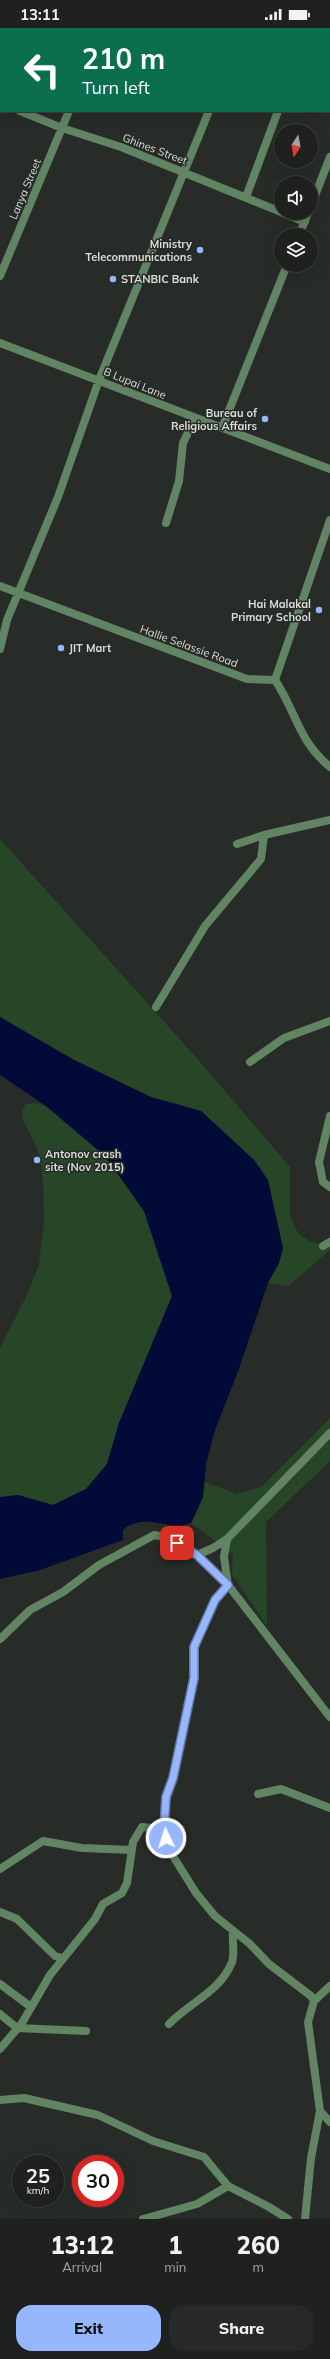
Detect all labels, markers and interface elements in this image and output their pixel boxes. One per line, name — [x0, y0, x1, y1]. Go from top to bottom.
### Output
text: 13:11 — [20, 5, 60, 24]
text: 210 m — [82, 41, 165, 76]
icon: left — [16, 44, 68, 96]
text: Turn left — [82, 76, 150, 99]
north arrow — [274, 124, 318, 168]
map controls — [274, 124, 318, 272]
street label: Ghines Street — [121, 130, 190, 168]
street label: Lanya Street — [6, 156, 44, 221]
button: sound — [274, 176, 318, 220]
button: layers — [274, 228, 318, 272]
place label: Ministry Telecommunications — [85, 237, 192, 264]
marker: Ministry Telecommunications — [195, 245, 205, 255]
place label: STANBIC Bank — [121, 272, 200, 286]
marker: STANBIC Bank — [108, 274, 118, 284]
street label: B Lupai Lane — [102, 364, 168, 402]
place label: Bureau of Religious Affairs — [171, 406, 258, 433]
marker: Bureau of Religious Affairs — [260, 414, 270, 424]
place label: Hai Malakal Primary School — [231, 597, 311, 624]
marker: Hai Malakal Primary School — [314, 605, 324, 615]
street label: Hallie Selassie Road — [138, 622, 240, 670]
place label: JIT Mart — [69, 641, 111, 655]
marker: JIT Mart — [56, 643, 66, 653]
place label: Antonov crash site (Nov 2015) — [45, 1147, 124, 1174]
marker: Antonov crash site (Nov 2015) — [32, 1155, 42, 1165]
pin — [160, 1526, 194, 1560]
icon: arrive — [166, 1532, 188, 1554]
position arrow — [145, 1817, 187, 1859]
speed limit sign: 30 — [72, 2155, 124, 2207]
text: 25 — [26, 2163, 50, 2188]
text: km/h — [27, 2184, 49, 2197]
text: 13:12 — [50, 2230, 114, 2260]
text: 1 — [168, 2230, 183, 2260]
text: 260 — [237, 2230, 280, 2260]
text: Arrival — [62, 2259, 102, 2275]
text: min — [164, 2259, 186, 2275]
text: m — [252, 2259, 264, 2275]
button: Exit — [16, 2305, 161, 2351]
button: Share — [169, 2305, 314, 2351]

